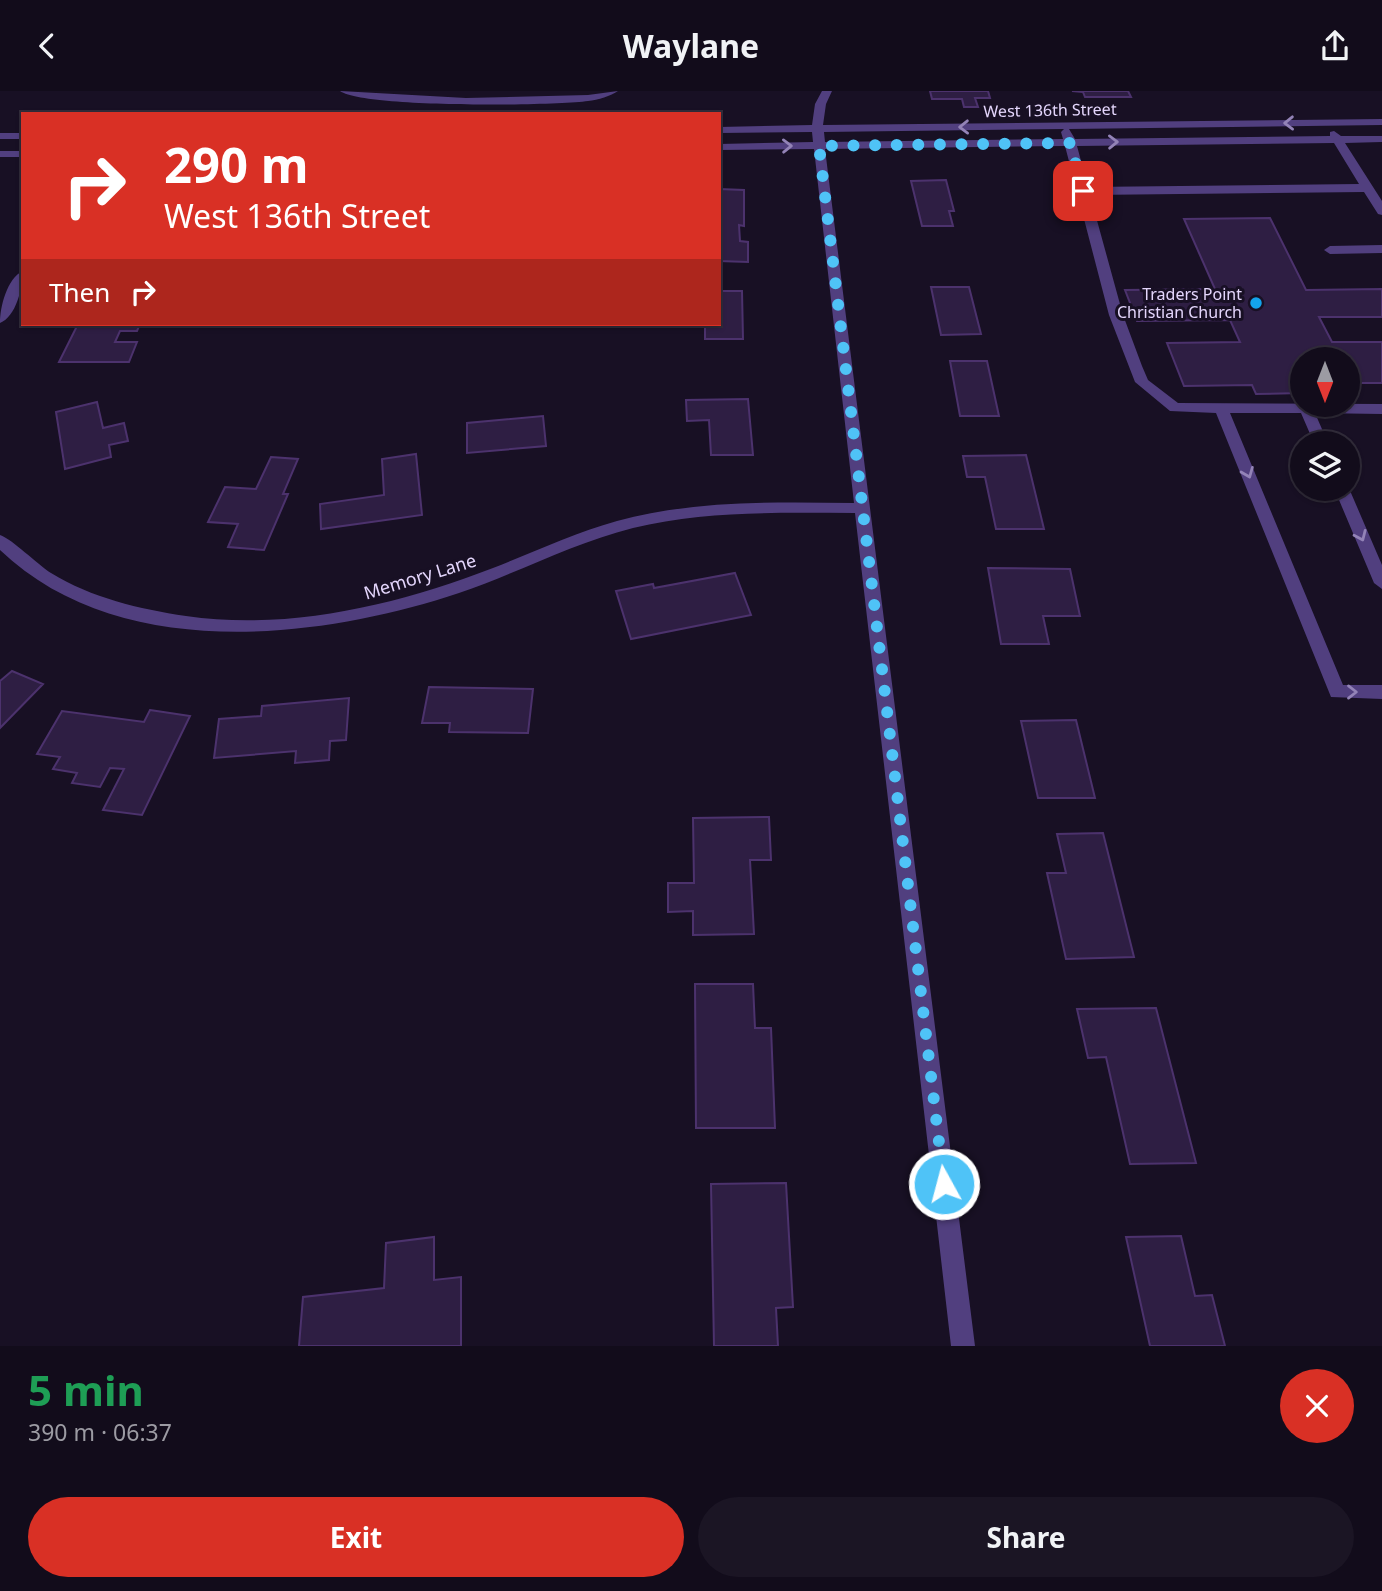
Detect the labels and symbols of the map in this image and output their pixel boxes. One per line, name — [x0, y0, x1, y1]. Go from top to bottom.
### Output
street label: West 136th Street — [983, 98, 1117, 122]
one-way arrow — [1284, 115, 1294, 131]
one-way arrow — [958, 119, 969, 135]
one-way arrow — [1108, 134, 1119, 150]
one-way arrow — [783, 138, 793, 154]
pin — [1053, 161, 1113, 221]
place label: Traders Point Christian Church — [1117, 283, 1242, 323]
marker: Traders Point Christian Church — [1248, 295, 1264, 311]
north arrow — [1290, 347, 1360, 417]
one-way arrow — [1239, 466, 1253, 478]
one-way arrow — [1353, 528, 1367, 541]
street label: Memory Lane — [361, 548, 479, 605]
one-way arrow — [1348, 684, 1358, 700]
position arrow — [907, 1147, 981, 1221]

